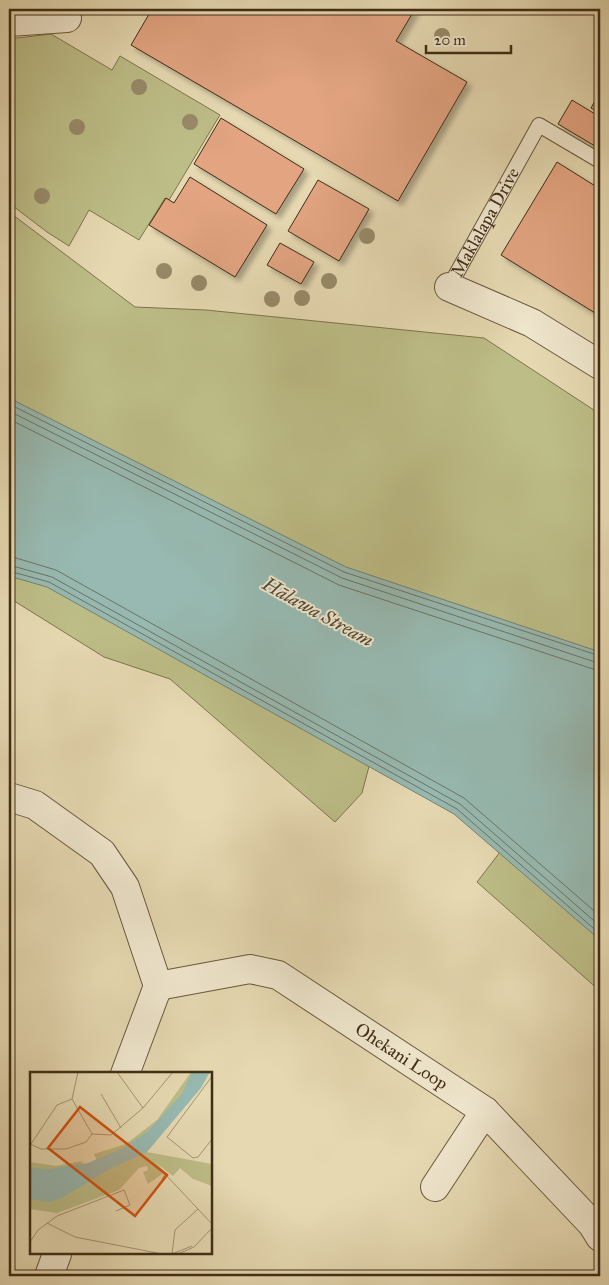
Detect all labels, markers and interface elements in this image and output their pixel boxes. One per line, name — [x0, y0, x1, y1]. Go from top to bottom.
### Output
scale bar — [426, 22, 512, 54]
text: 20 m — [434, 31, 466, 49]
street label: Maklalapa Drive — [446, 164, 524, 281]
water label: Hālawa Stream — [258, 572, 377, 652]
street label: Ohekani Loop — [351, 1018, 452, 1095]
inset map — [30, 1072, 212, 1255]

